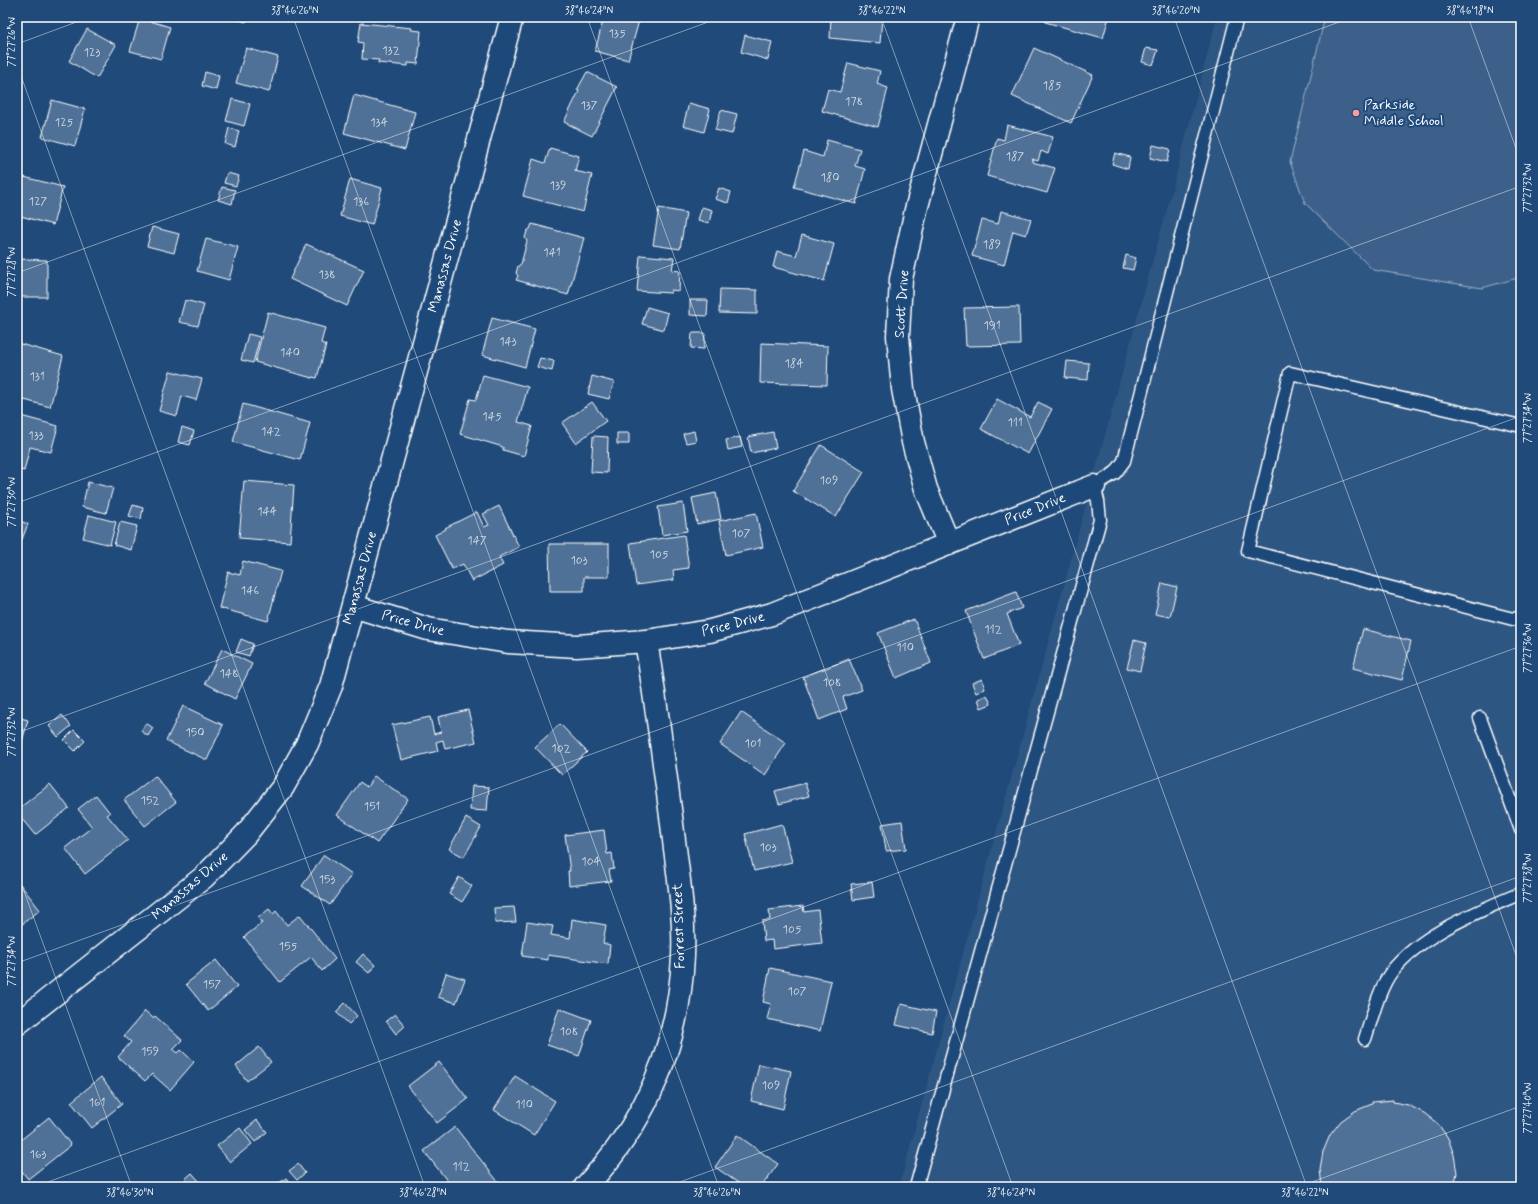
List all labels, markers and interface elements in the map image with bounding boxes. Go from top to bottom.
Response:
text: 38°46'26"N [271,4,319,18]
text: 38°46'24"N [565,4,613,18]
text: 38°46'22"N [858,4,906,18]
text: 38°46'20"N [1152,4,1200,18]
text: 38°46'18"N [1446,4,1494,18]
text: 77°27'26"W [5,17,19,67]
house number: 135 [608,26,626,42]
house number: 132 [382,43,400,59]
house number: 123 [84,45,100,61]
house number: 185 [1043,78,1062,94]
house number: 178 [845,94,863,110]
place label: Parkside Middle School [1364,96,1443,130]
house number: 137 [580,98,598,114]
marker: Parkside Middle School [1351,108,1361,118]
house number: 125 [55,115,74,131]
house number: 134 [370,115,388,131]
house number: 187 [1006,149,1025,165]
text: 77°27'32"W [1521,163,1535,213]
house number: 180 [820,170,840,186]
house number: 139 [550,178,566,194]
house number: 127 [29,194,47,210]
house number: 136 [353,194,369,210]
street label: Manassas Drive [424,217,466,315]
house number: 189 [983,237,1001,253]
house number: 141 [543,245,561,261]
text: 77°27'28"W [5,247,19,297]
house number: 138 [319,267,335,283]
street label: Scott Drive [891,269,913,339]
house number: 191 [983,318,1001,334]
house number: 143 [499,334,517,350]
house number: 140 [280,345,300,361]
house number: 184 [784,356,804,372]
house number: 131 [29,369,45,385]
text: 77°27'34"W [1521,393,1535,443]
house number: 145 [482,409,502,425]
house number: 111 [1007,415,1023,431]
house number: 142 [261,424,281,440]
house number: 133 [28,428,44,444]
house number: 109 [820,473,838,489]
text: 77°27'30"W [5,477,19,527]
street label: Price Drive [1002,489,1068,529]
house number: 144 [257,504,277,520]
house number: 107 [732,526,751,542]
street label: Manassas Drive [339,529,381,627]
house number: 147 [467,533,487,549]
house number: 105 [650,547,669,563]
house number: 103 [570,553,588,569]
house number: 146 [241,583,259,599]
street label: Price Drive [380,606,447,640]
street label: Price Drive [700,607,767,641]
house number: 112 [984,622,1002,638]
text: 77°27'36"W [1521,623,1535,673]
house number: 110 [896,640,914,656]
house number: 148 [219,666,239,682]
house number: 108 [823,675,841,691]
text: 77°27'32"W [5,707,19,757]
house number: 150 [186,725,204,741]
house number: 101 [745,736,761,752]
house number: 102 [551,741,571,757]
house number: 152 [141,793,159,809]
house number: 151 [364,799,380,815]
house number: 103 [759,840,777,856]
street label: Manassas Drive [148,848,232,924]
text: 77°27'38"W [1521,853,1535,903]
house number: 104 [581,854,601,870]
house number: 153 [319,872,335,888]
street label: Forrest Street [668,882,689,969]
house number: 105 [783,922,802,938]
text: 77°27'34"W [5,936,19,986]
house number: 155 [279,939,298,955]
house number: 157 [203,977,222,993]
house number: 107 [788,984,807,1000]
house number: 108 [560,1024,578,1040]
house number: 159 [141,1044,159,1060]
house number: 109 [762,1078,780,1094]
text: 77°27'40"W [1521,1083,1535,1133]
house number: 161 [89,1095,105,1111]
house number: 110 [515,1097,533,1113]
house number: 163 [30,1147,47,1163]
house number: 112 [452,1159,470,1175]
text: 38°46'30"N [106,1186,154,1200]
text: 38°46'28"N [399,1186,447,1200]
text: 38°46'26"N [693,1186,741,1200]
text: 38°46'24"N [987,1186,1035,1200]
text: 38°46'22"N [1281,1186,1329,1200]

